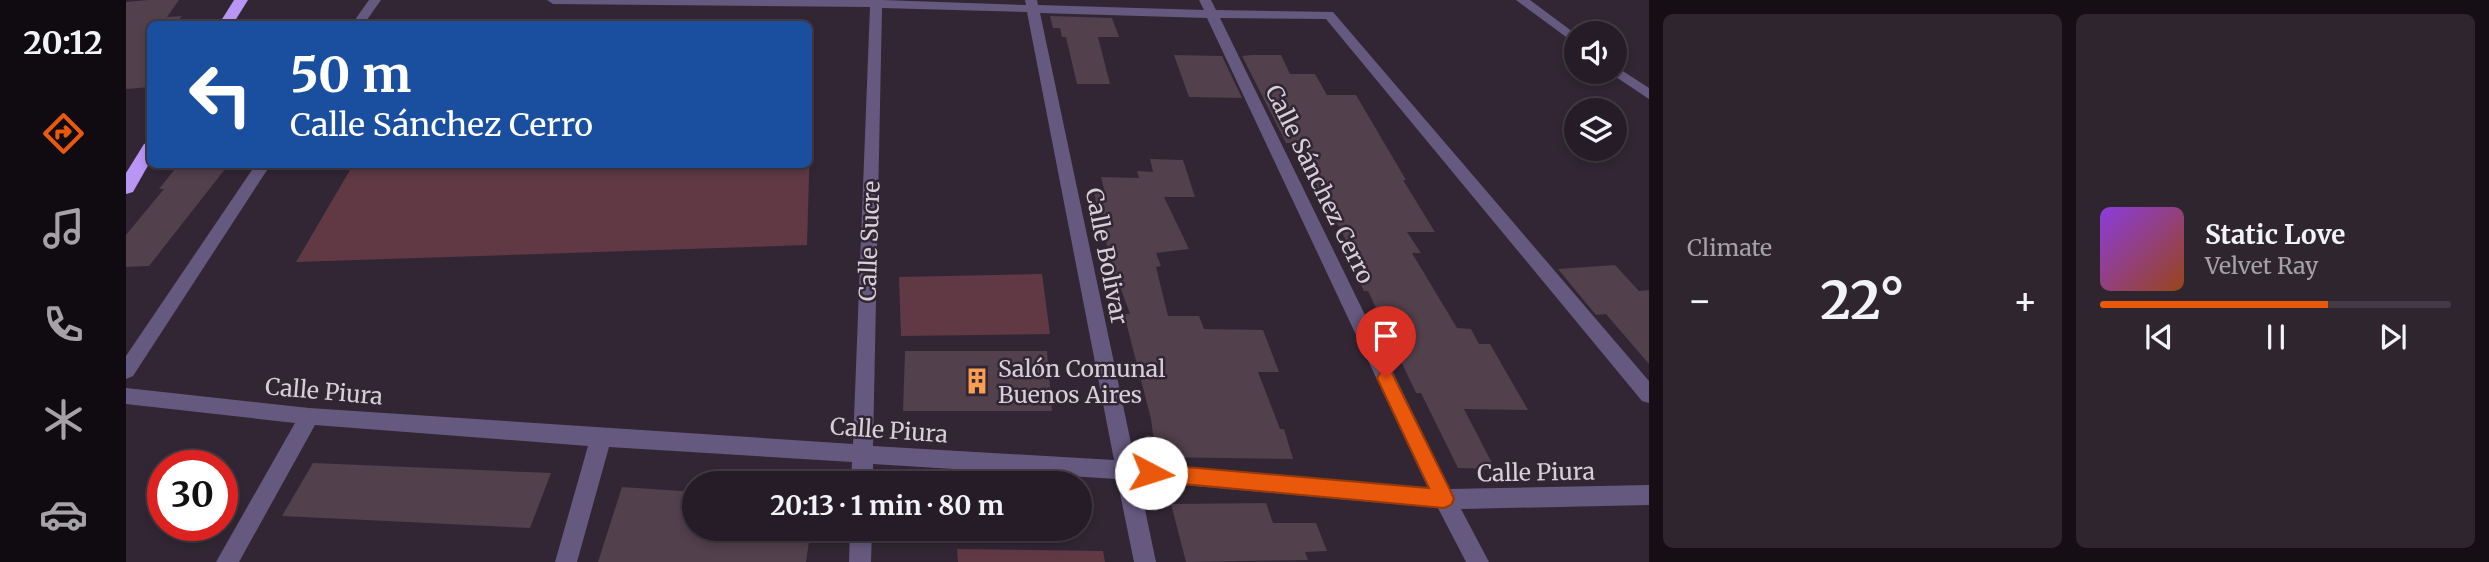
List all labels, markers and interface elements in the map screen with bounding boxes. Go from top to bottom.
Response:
map controls [1564,21,1627,161]
button: sound [1564,21,1627,84]
text: 20:12 [23,23,103,63]
text: 50 m [290,44,411,105]
icon: left [175,49,266,140]
street label: Calle Sánchez Cerro [1259,80,1381,288]
button: layers [1564,98,1627,161]
text: Calle Sánchez Cerro [290,105,593,145]
icon: directions [39,109,88,158]
street label: Calle Sucre [852,180,886,302]
street label: Calle Bolivar [1080,185,1134,327]
icon: music [39,204,88,253]
text: Static Love [2205,218,2345,251]
text: Climate [1687,233,1772,262]
text: Velvet Ray [2205,251,2318,280]
text: 22° [1820,268,1905,333]
text: − [1687,277,1712,324]
text: + [2013,277,2038,324]
icon: phone [39,300,88,349]
pin [1356,306,1416,378]
icon: arrive [1367,317,1405,355]
icon: previous [2140,318,2178,356]
icon: pause [2257,318,2295,356]
icon: next [2374,318,2412,356]
place label: Salón Comunal Buenos Aires [998,354,1165,409]
building icon: Salón Comunal Buenos Aires [962,366,992,396]
street label: Calle Piura [264,371,384,411]
icon: climate [39,395,88,444]
street label: Calle Piura [829,411,949,449]
position arrow [1114,436,1188,510]
speed limit sign: 30 [147,450,238,541]
street label: Calle Piura [1477,456,1595,488]
text: 20:13 · 1 min · 80 m [770,489,1004,522]
icon: car [39,490,88,539]

